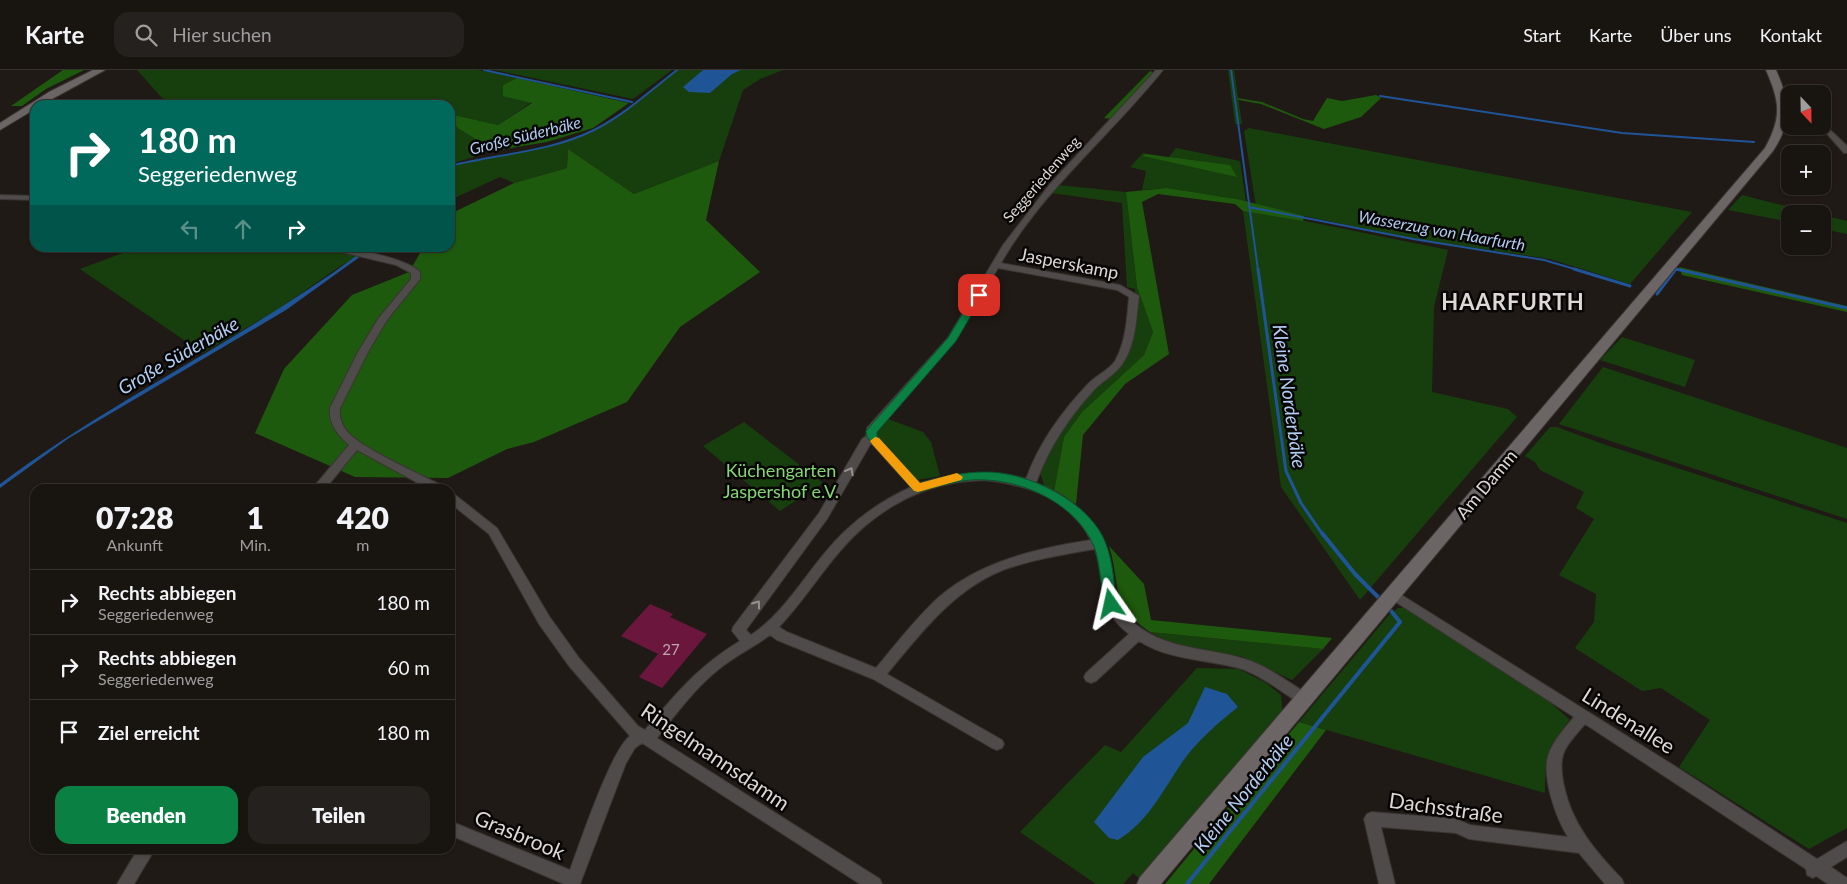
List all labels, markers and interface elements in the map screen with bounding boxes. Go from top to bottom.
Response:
search box [114,12,464,57]
text: Karte [25,20,84,49]
icon: search [132,21,160,49]
text: Hier suchen [172,23,272,46]
text: Start [1523,24,1561,46]
text: Karte [1589,24,1632,46]
text: Über uns [1660,24,1732,46]
text: Kontakt [1760,24,1822,46]
north arrow [1781,85,1831,135]
map controls [1781,85,1831,255]
water label: Große Süderbäke [467,112,583,158]
text: 180 m [138,118,237,160]
icon: right [55,120,120,185]
street label: Seggeriedenweg [999,132,1083,226]
button: + [1781,145,1831,195]
text: Seggeriedenweg [138,160,297,187]
button: − [1781,205,1831,255]
water label: Wasserzug von Haarfurth [1357,206,1527,254]
icon: left [176,215,204,243]
icon: ahead [229,215,257,243]
icon: right [282,215,310,243]
street label: Jasperskamp [1017,243,1121,283]
pin [958,274,1000,316]
icon: arrive [965,281,993,309]
district label: HAARFURTH [1441,288,1585,315]
water label: Große Süderbäke [114,311,242,399]
water label: Kleine Norderbäke [1269,322,1311,470]
street label: Am Damm [1451,445,1521,523]
park label: Küchengarten Jaspershof e.V. [723,459,839,502]
one-way arrow [844,467,854,476]
text: 07:28 [96,499,174,535]
text: 1 [246,499,264,535]
text: 420 [337,499,389,535]
text: Ankunft [107,535,163,554]
text: Min. [240,535,271,554]
text: m [356,535,369,554]
position arrow [1084,577,1136,629]
text: Rechts abbiegen [98,581,236,604]
icon: right [55,588,83,616]
text: 180 m [376,591,430,614]
one-way arrow [752,601,760,610]
text: Seggeriedenweg [98,604,214,623]
house number: 27 [662,640,680,658]
text: Rechts abbiegen [98,646,236,669]
icon: right [55,653,83,681]
text: 60 m [387,656,430,679]
text: Seggeriedenweg [98,669,214,688]
street label: Lindenallee [1578,682,1680,758]
street label: Ringelmannsdamm [637,697,795,815]
icon: arrive [55,718,83,746]
text: Ziel erreicht [98,721,200,744]
text: 180 m [376,721,430,744]
water label: Kleine Norderbäke [1188,729,1298,857]
button: Beenden [55,786,238,844]
button: Teilen [248,786,430,844]
street label: Dachsstraße [1387,787,1505,827]
street label: Grasbrook [471,804,569,864]

